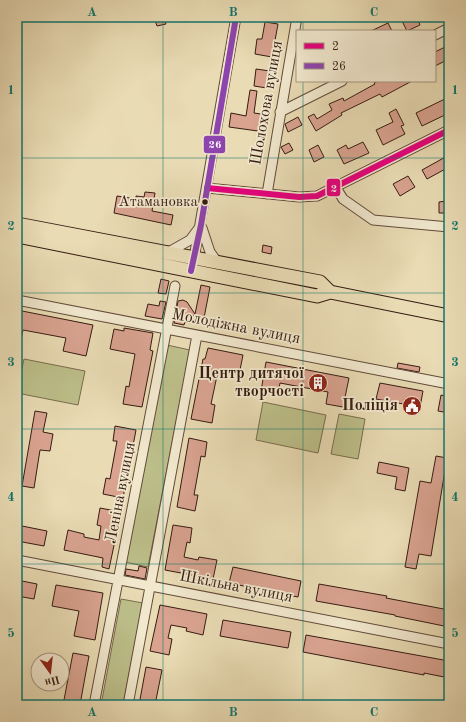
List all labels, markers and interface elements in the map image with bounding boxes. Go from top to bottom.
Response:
text: A [87,6,97,19]
text: B [228,6,238,19]
text: C [370,6,378,19]
legend [296,30,436,82]
street label: Шолохова вулиця [248,39,286,167]
text: 2 [332,41,339,53]
text: 26 [332,61,346,73]
text: 1 [7,84,15,97]
text: 1 [451,84,459,97]
line badge: 26 [203,135,226,154]
text: 26 [209,140,221,151]
line badge: 2 [326,178,341,197]
text: 2 [331,184,337,195]
place label: Атамановка [118,195,199,210]
marker: Атамановка [200,197,210,207]
text: 2 [7,220,15,233]
text: 2 [451,220,459,233]
street label: Молодіжна вулиця [170,307,302,347]
text: 3 [7,356,15,369]
text: 3 [451,356,459,369]
place label: Центр дитячої творчості [198,366,304,400]
building icon: Центр дитячої творчості [307,372,329,394]
public building icon: Поліція [401,395,423,417]
place label: Поліція [342,398,398,414]
street label: Леніна вулиця [103,441,139,545]
text: 4 [7,491,15,504]
text: 4 [451,491,459,504]
street label: Шкільна вулиця [178,568,294,606]
text: 5 [7,627,15,640]
text: 5 [451,627,459,640]
north arrow [30,652,70,692]
text: Пн [43,673,61,687]
text: A [87,706,97,719]
text: B [228,706,238,719]
text: C [370,706,378,719]

